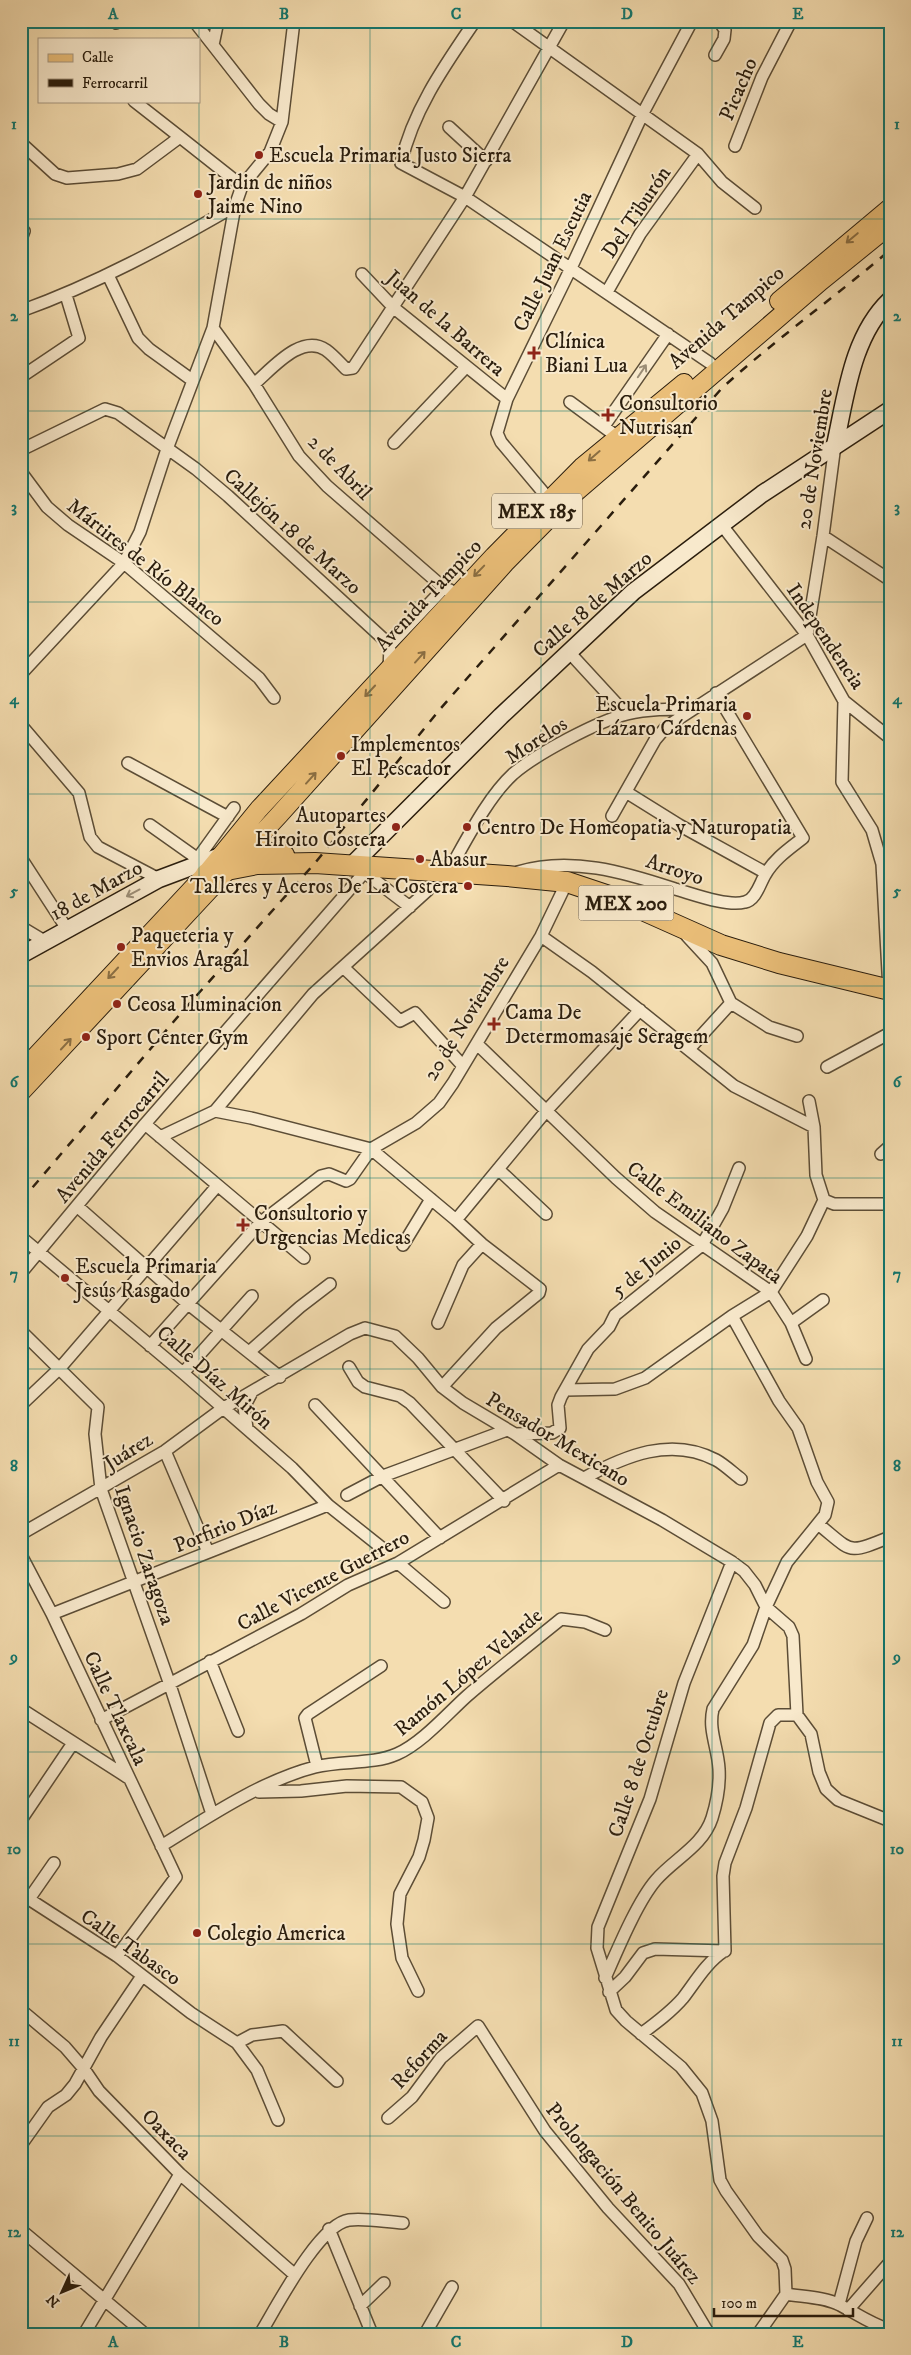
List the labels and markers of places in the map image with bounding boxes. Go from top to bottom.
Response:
place label: Escuela Primaria Justo Sierra [269,143,512,169]
marker: Escuela Primaria Justo Sierra [253,149,265,161]
place label: Jardin de niños Jaime Nino [206,170,332,220]
marker: Jardin de niños Jaime Nino [192,188,204,200]
place label: Clínica Biani Lua [545,329,628,379]
marker: Clínica Biani Lua [527,346,541,360]
place label: Consultorio Nutrisan [619,391,718,441]
marker: Consultorio Nutrisan [601,408,615,422]
place label: Escuela Primaria Lázaro Cárdenas [595,692,737,742]
marker: Escuela Primaria Lázaro Cárdenas [741,710,753,722]
place label: Implementos El Pescador [351,732,460,782]
marker: Implementos El Pescador [335,750,347,762]
place label: Autopartes Hiroito Costera [255,803,386,853]
place label: Centro De Homeopatia y Naturopatia [477,815,791,841]
marker: Autopartes Hiroito Costera [390,821,402,833]
marker: Centro De Homeopatia y Naturopatia [461,821,473,833]
place label: Abasur [430,847,487,873]
marker: Abasur [414,853,426,865]
place label: Talleres y Aceros De La Costera [190,874,458,900]
marker: Talleres y Aceros De La Costera [462,880,474,892]
place label: Paqueteria y Envios Aragal [131,923,249,973]
marker: Paqueteria y Envios Aragal [115,941,127,953]
place label: Ceosa Iluminacion [127,992,282,1018]
marker: Ceosa Iluminacion [111,998,123,1010]
place label: Cama De Determomasaje Seragem [505,1000,709,1050]
marker: Cama De Determomasaje Seragem [487,1017,501,1031]
place label: Sport Center Gym [96,1025,249,1051]
marker: Sport Center Gym [80,1031,92,1043]
place label: Consultorio y Urgencias Medicas [254,1201,411,1251]
marker: Consultorio y Urgencias Medicas [236,1218,250,1232]
place label: Escuela Primaria Jesús Rasgado [73,1254,217,1304]
marker: Escuela Primaria Jesús Rasgado [59,1272,71,1284]
place label: Colegio America [207,1921,345,1947]
marker: Colegio America [191,1927,203,1939]

